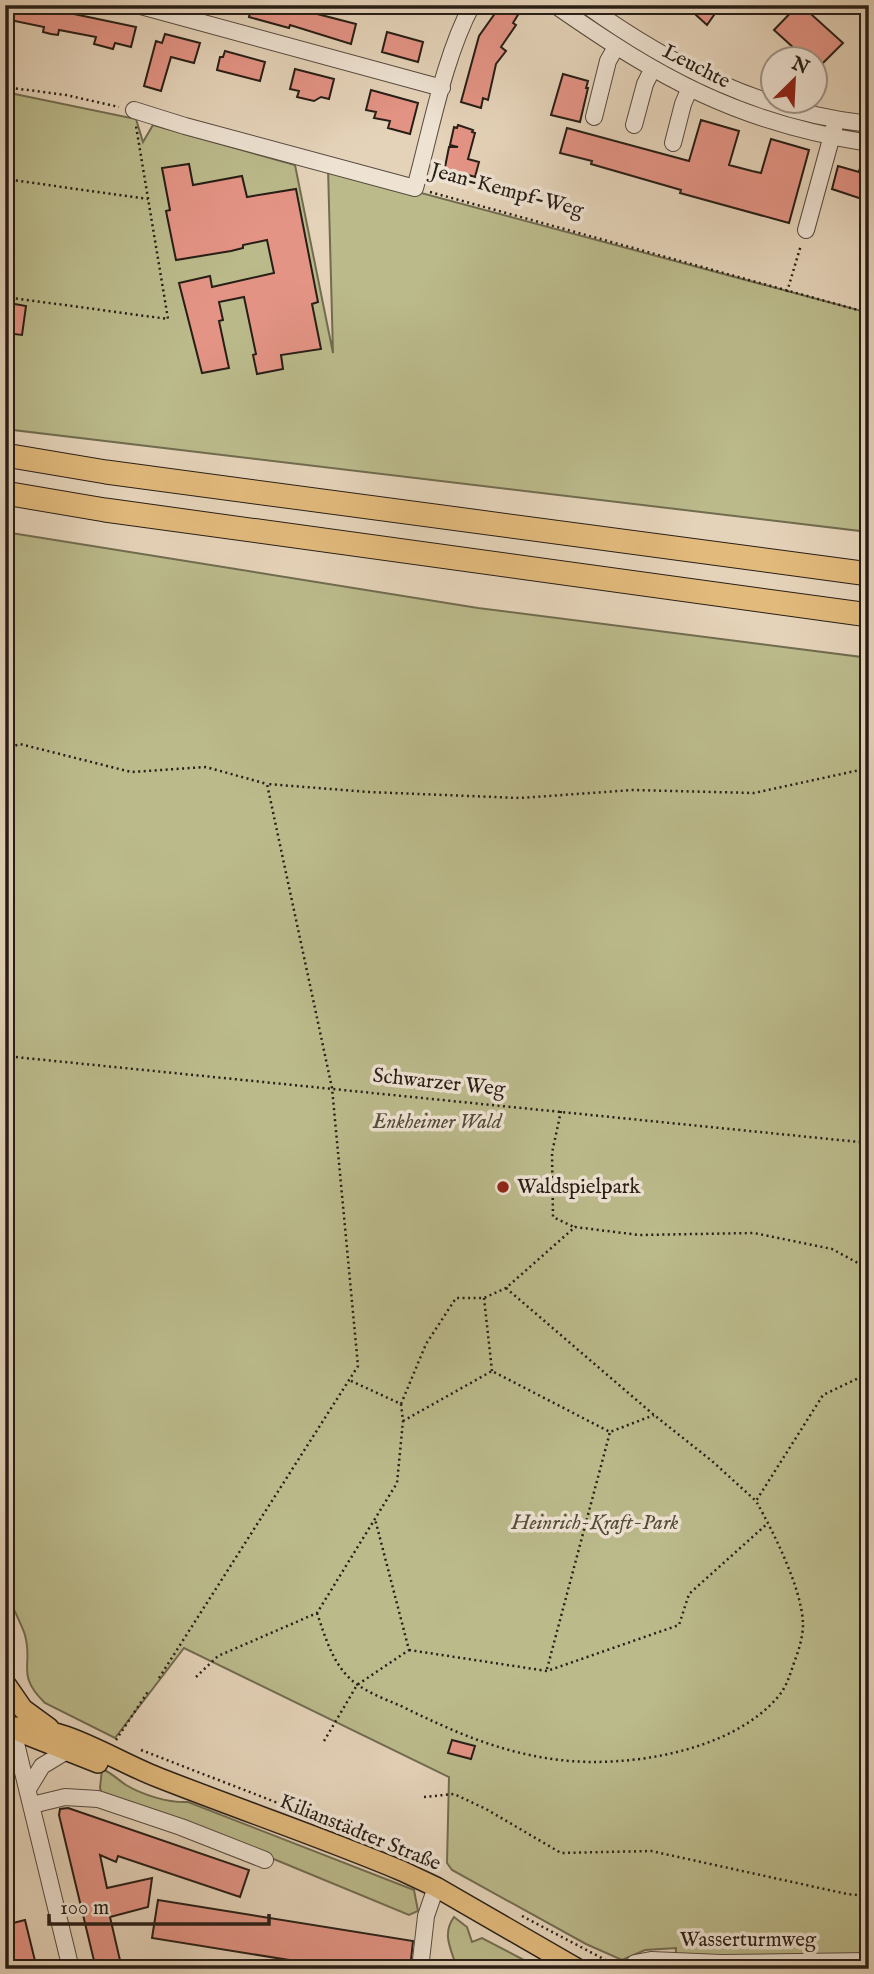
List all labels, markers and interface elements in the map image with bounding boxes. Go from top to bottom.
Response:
street label: Leuchte [658,38,735,96]
north arrow [758,46,828,116]
text: N [787,52,813,81]
street label: Jean-Kempf-Weg [426,157,587,225]
street label: Schwarzer Weg [372,1063,507,1103]
park label: Enkheimer Wald [371,1109,504,1136]
place label: Waldspielpark [517,1174,641,1201]
marker: Waldspielpark [495,1179,511,1195]
park label: Heinrich-Kraft-Park [511,1510,679,1537]
street label: Kilianstädter Straße [275,1788,445,1878]
scale bar [49,1883,270,1927]
text: 100 m [60,1895,109,1922]
street label: Wasserturmweg [680,1927,817,1954]

